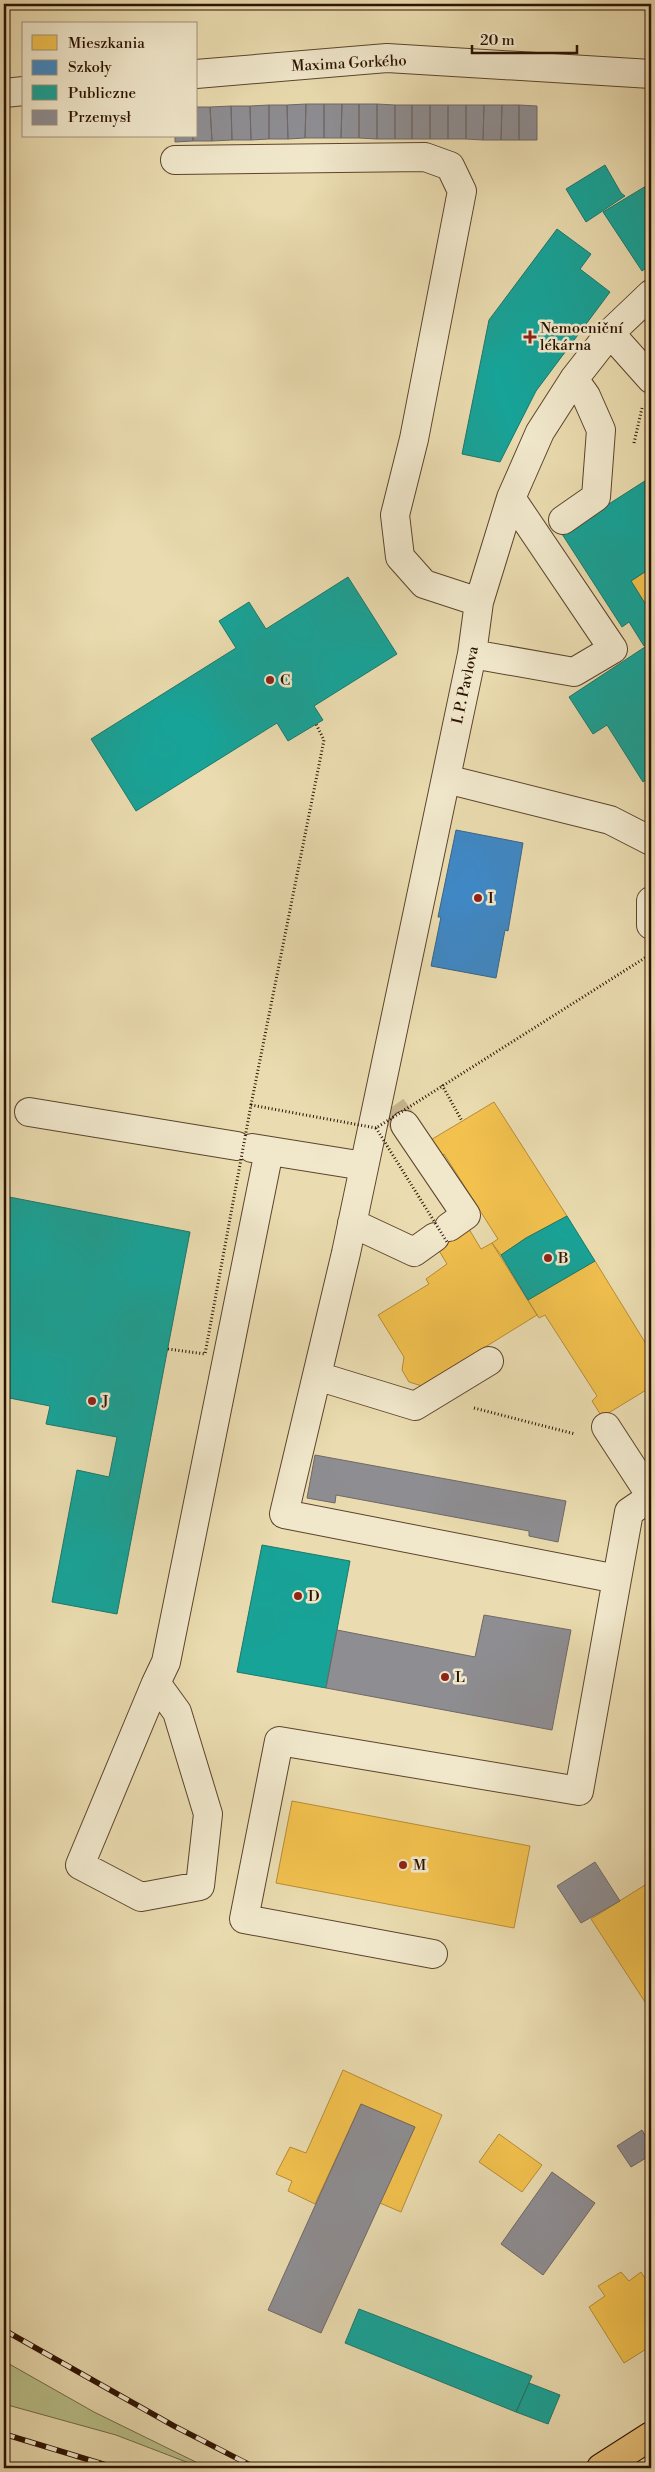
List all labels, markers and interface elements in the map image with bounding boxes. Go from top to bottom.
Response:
legend [22,22,198,138]
scale bar [472,22,578,54]
text: 20 m [480,31,515,50]
text: Mieszkania [68,34,145,53]
street label: Maxima Gorkého [291,51,407,76]
text: Szkoły [68,58,112,77]
text: Publiczne [68,84,136,103]
text: Przemysł [68,108,131,127]
place label: Nemocniční lékárna [540,319,624,355]
marker: Nemocniční lékárna [524,331,536,343]
street label: I. P. Pavlova [448,644,483,726]
place label: C [280,671,290,690]
marker: C [264,674,276,686]
place label: I [488,889,494,908]
marker: I [472,892,484,904]
place label: B [557,1249,569,1268]
marker: B [542,1252,554,1264]
place label: J [101,1392,109,1411]
marker: J [86,1395,98,1407]
place label: D [308,1587,320,1606]
marker: D [292,1590,304,1602]
place label: L [455,1668,465,1687]
marker: L [439,1671,451,1683]
place label: M [413,1856,427,1875]
marker: M [397,1859,409,1871]

